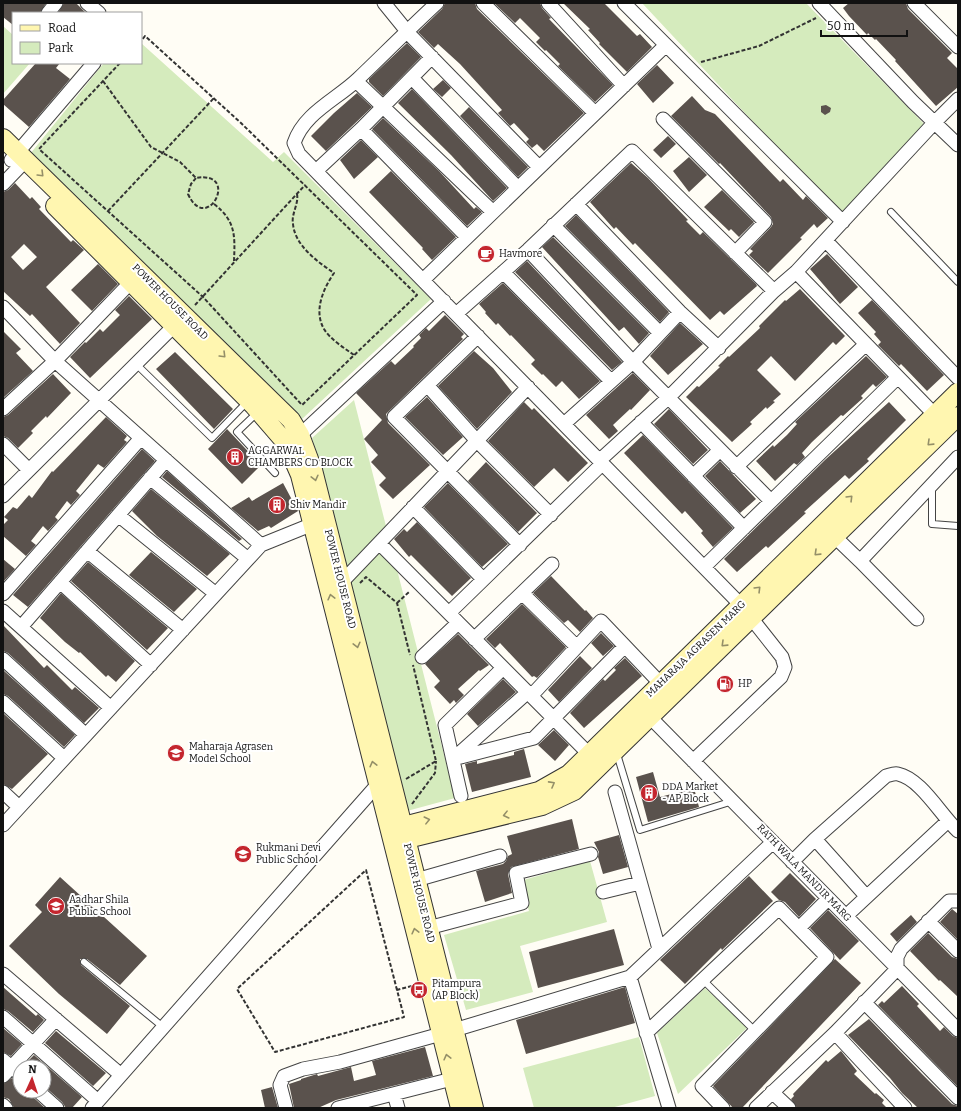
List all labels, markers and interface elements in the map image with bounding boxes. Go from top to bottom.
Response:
legend [12,12,142,64]
scale bar [821,12,907,38]
text: 50 m [827,19,856,33]
text: Road [48,21,76,35]
text: Park [48,41,74,55]
one-way arrow [36,169,44,177]
cafe icon: Havmore [476,244,496,264]
place label: Havmore [499,248,542,260]
street label: POWER HOUSE ROAD [130,262,210,342]
one-way arrow [218,350,226,358]
one-way arrow [927,438,935,446]
place label: AGGARWAL CHAMBERS CD BLOCK [248,445,353,469]
building icon: AGGARWAL CHAMBERS CD BLOCK [225,447,245,467]
one-way arrow [310,475,319,482]
building icon: Shiv Mandir [267,495,287,515]
one-way arrow [845,495,853,503]
place label: Shiv Mandir [290,499,347,511]
street label: POWER HOUSE ROAD [322,528,358,630]
one-way arrow [814,548,822,556]
one-way arrow [753,586,761,594]
one-way arrow [327,594,336,601]
street label: MAHARAJA AGRASEN MARG [644,598,749,700]
one-way arrow [721,639,728,646]
one-way arrow [352,641,361,648]
fuel station icon: HP [715,674,735,694]
place label: HP [738,678,752,690]
place label: Maharaja Agrasen Model School [189,741,274,765]
school or university icon: Maharaja Agrasen Model School [166,743,186,763]
one-way arrow [369,761,378,768]
one-way arrow [548,781,555,788]
place label: DDA Market - AP Block [662,781,718,805]
building icon: DDA Market - AP Block [639,783,659,803]
one-way arrow [502,811,509,819]
one-way arrow [424,816,430,824]
street label: RATH WALA MANDIR MARG [754,822,854,925]
place label: Rukmani Devi Public School [256,842,321,866]
street label: POWER HOUSE ROAD [401,842,437,944]
school or university icon: Rukmani Devi Public School [233,844,253,864]
place label: Aadhar Shila Public School [69,894,131,918]
school or university icon: Aadhar Shila Public School [46,896,66,916]
one-way arrow [411,927,420,934]
place label: Pitampura (AP Block) [432,978,482,1002]
bus stop icon: Pitampura (AP Block) [409,980,429,1000]
one-way arrow [443,1053,451,1060]
north arrow [12,1059,52,1099]
text: N [28,1063,38,1076]

